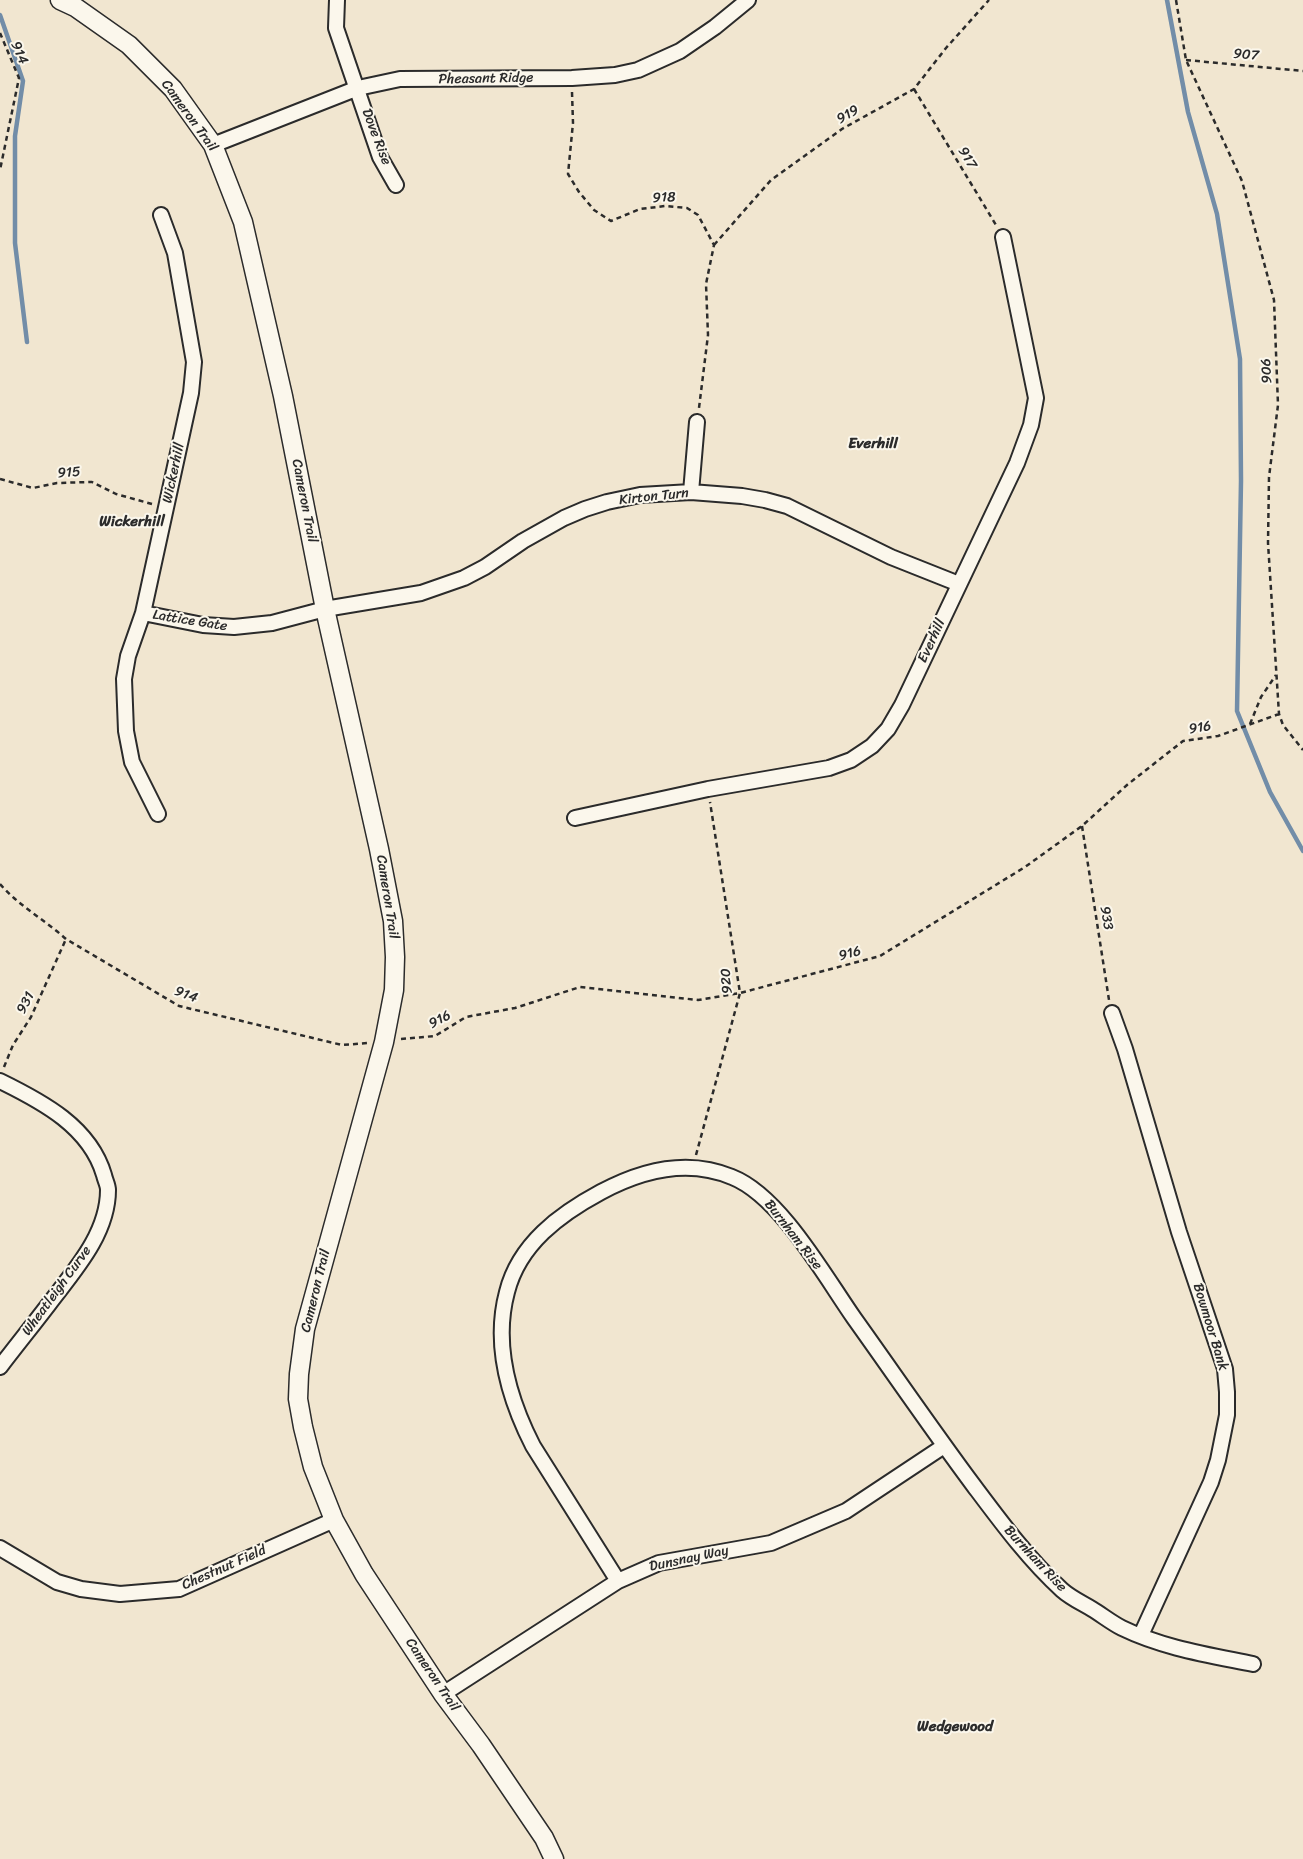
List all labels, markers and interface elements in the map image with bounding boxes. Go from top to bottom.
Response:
street label: 914 [7,39,31,67]
street label: 907 [1233,46,1259,64]
street label: Pheasant Ridge [438,70,534,88]
street label: Cameron Trail [157,77,221,155]
street label: 919 [834,102,862,128]
street label: Dove Rise [358,107,394,167]
street label: 917 [954,144,980,172]
street label: 918 [652,189,676,207]
street label: 906 [1258,358,1276,384]
district label: Everhill [848,435,898,453]
street label: Wickerhill [159,441,189,505]
street label: Cameron Trail [288,458,320,544]
street label: 915 [57,464,81,482]
street label: Kirton Turn [618,485,690,509]
district label: Wickerhill [99,513,165,531]
street label: Lattice Gate [151,607,229,635]
street label: Everhill [915,616,949,666]
street label: 916 [1188,718,1212,738]
street label: Cameron Trail [372,854,402,940]
street label: 933 [1096,905,1116,931]
street label: 916 [837,943,863,965]
street label: 920 [718,968,736,994]
street label: 914 [172,983,200,1007]
street label: 931 [13,989,39,1017]
street label: 916 [426,1007,454,1033]
street label: Burnham Rise [760,1197,826,1273]
street label: Wheatleigh Curve [19,1243,95,1339]
street label: Cameron Trail [298,1248,334,1334]
street label: Bowmoor Bank [1189,1281,1231,1373]
street label: Burnham Rise [1000,1522,1070,1596]
street label: Chestnut Field [179,1542,269,1594]
street label: Dunsnay Way [648,1542,730,1576]
street label: Cameron Trail [401,1635,463,1715]
district label: Wedgewood [917,1718,993,1736]

